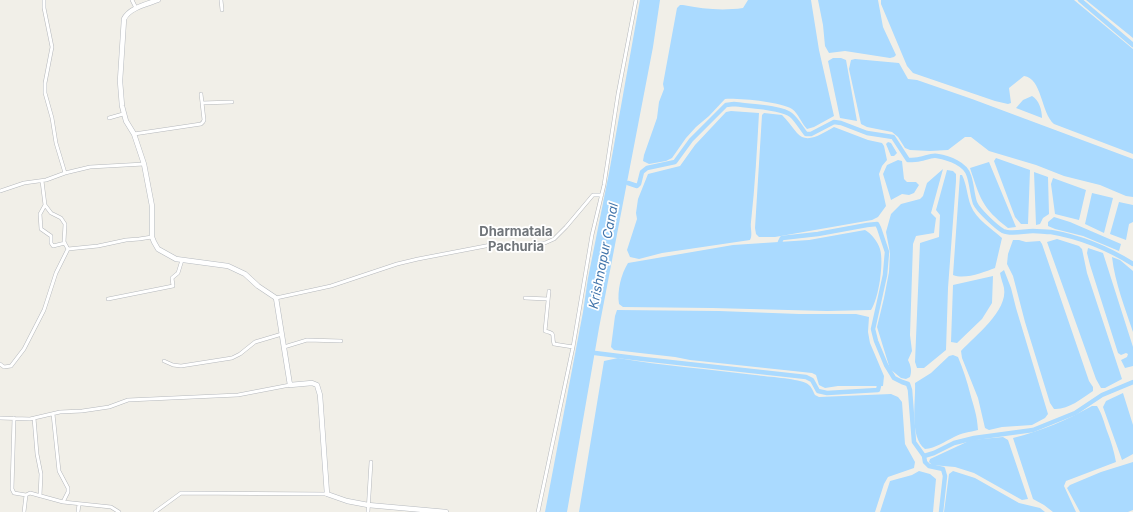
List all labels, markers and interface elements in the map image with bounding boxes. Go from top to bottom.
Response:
water label: Krishnapur Canal [586,202,622,310]
district label: Dharmatala Pachuria [479,224,553,255]

